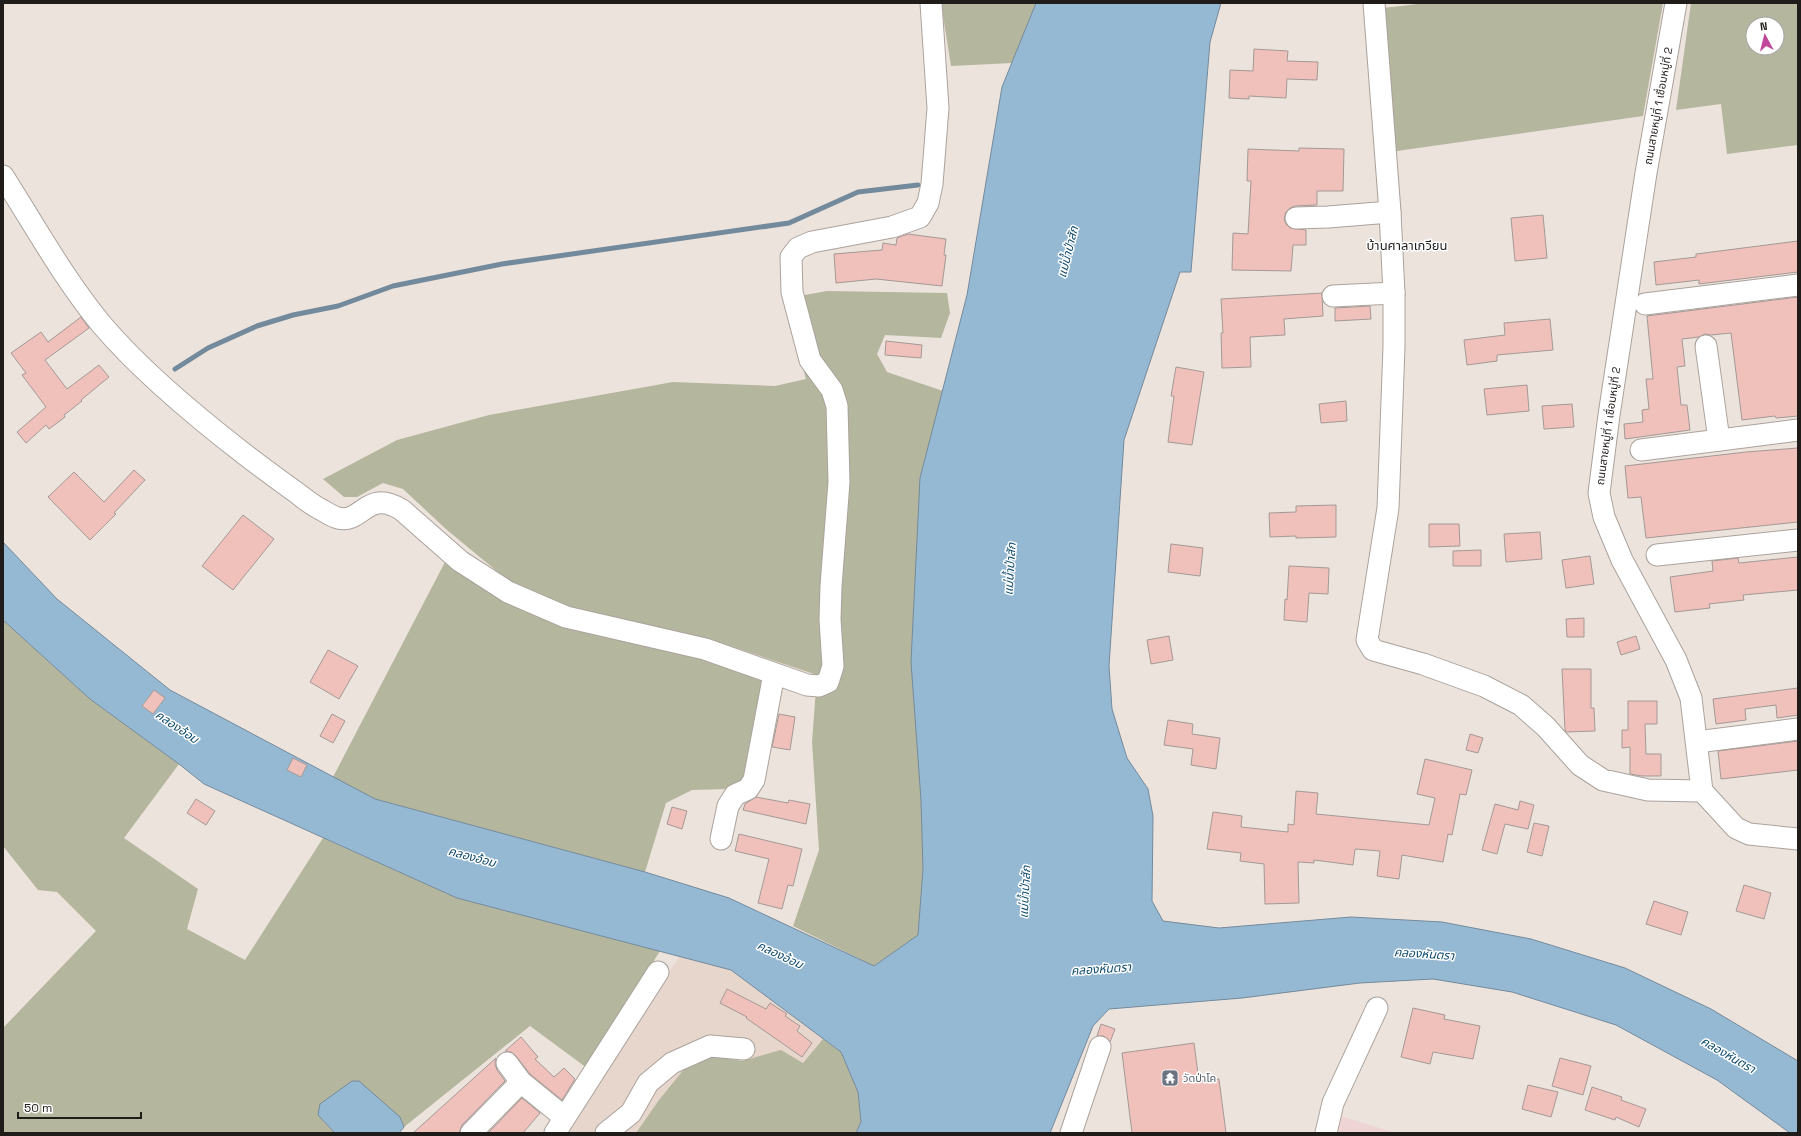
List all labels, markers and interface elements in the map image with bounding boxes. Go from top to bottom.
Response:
north arrow [1745,16,1785,56]
text: N [1759,19,1768,33]
street label: ถนนสายหมู่ที่ 1 เชื่อมหมู่ที่ 2 [1640,46,1675,166]
water label: แม่น้ำป่าสัก [1053,224,1082,279]
district label: บ้านศาลาเกวียน [1367,237,1447,254]
street label: ถนนสายหมู่ที่ 1 เชื่อมหมู่ที่ 2 [1592,366,1623,486]
water label: แม่น้ำป่าสัก [999,541,1020,596]
water label: คลองอ้อม [152,707,203,748]
water label: คลองอ้อม [446,843,499,871]
water label: แม่น้ำป่าสัก [1015,864,1034,919]
water label: คลองอ้อม [755,937,807,973]
water label: คลองหันตรา [1393,944,1456,964]
water label: คลองหันตรา [1070,959,1133,979]
water label: คลองหันตรา [1698,1033,1759,1078]
temple icon: วัดป่าโค [1160,1068,1180,1088]
place label: วัดป่าโค [1183,1071,1216,1085]
scale bar [18,1094,141,1120]
text: 50 m [24,1100,52,1116]

